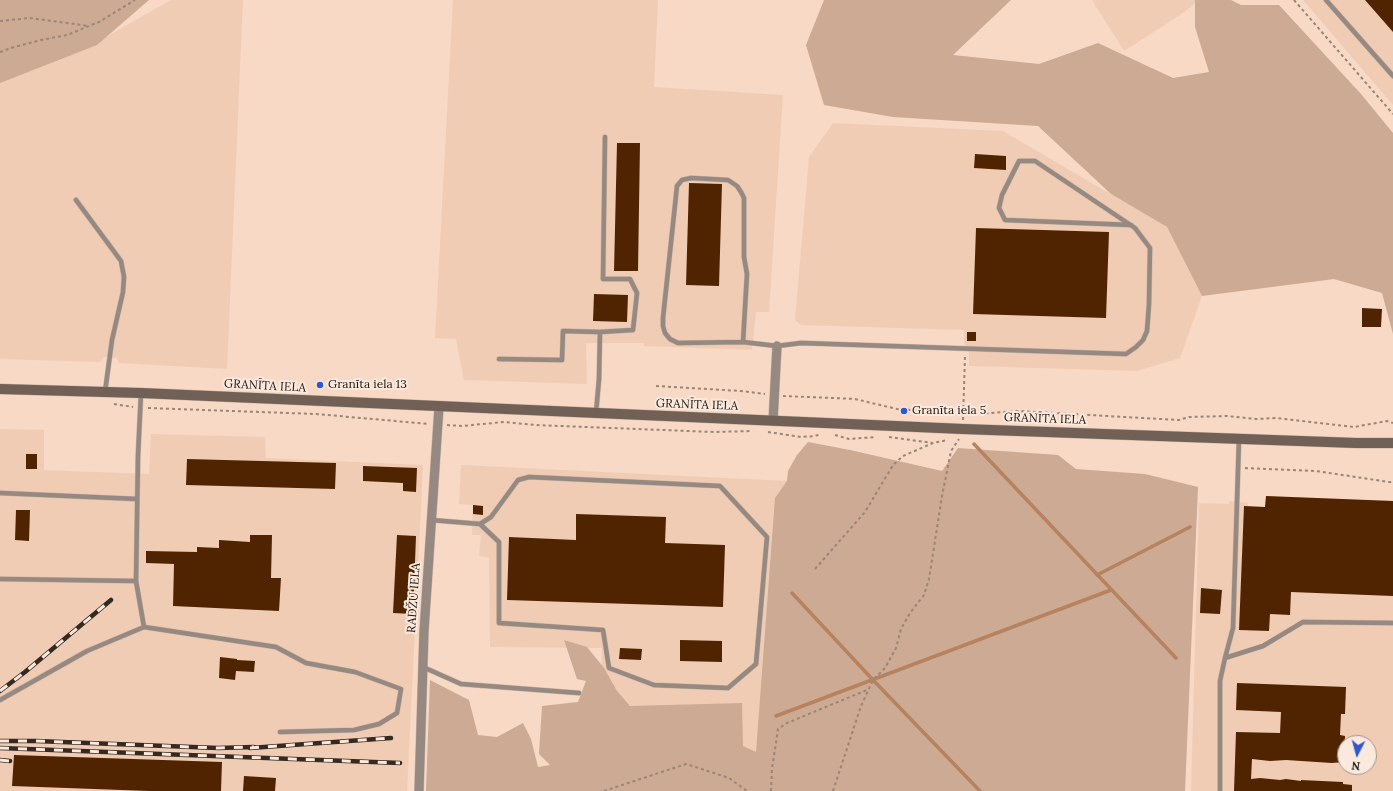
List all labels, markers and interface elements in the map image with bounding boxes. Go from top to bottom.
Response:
street label: GRANĪTA IELA [224,377,306,395]
place label: Granīta iela 13 [328,378,407,392]
marker: Granīta iela 13 [315,380,325,390]
street label: GRANĪTA IELA [656,396,738,414]
place label: Granīta iela 5 [912,404,986,418]
marker: Granīta iela 5 [899,406,909,416]
street label: GRANĪTA IELA [1004,410,1086,428]
street label: RADŽU IELA [404,563,424,633]
north arrow [1337,735,1377,775]
text: N [1351,759,1361,773]

